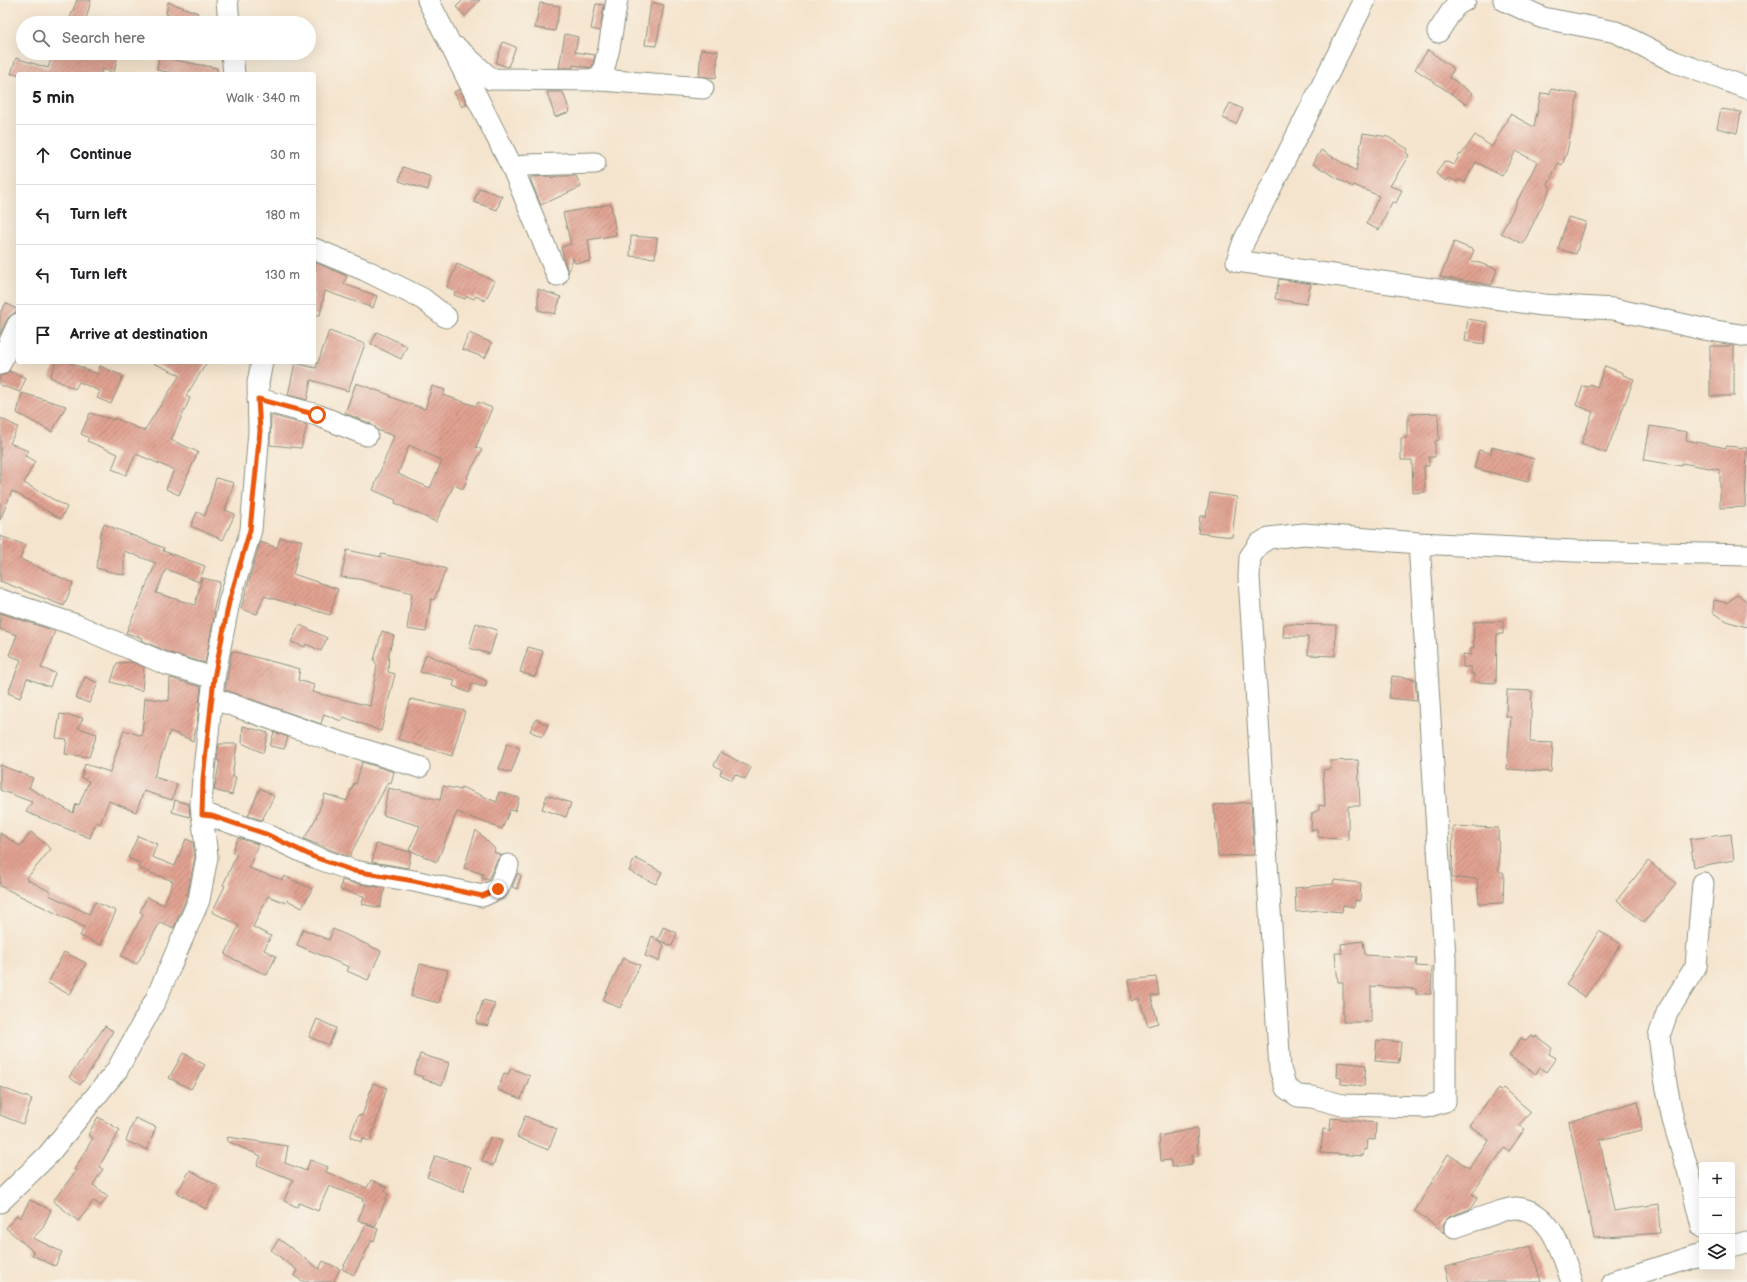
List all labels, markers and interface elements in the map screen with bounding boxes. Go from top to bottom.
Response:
search box [16,16,316,60]
icon: search [30,27,52,49]
text: Search here [62,29,145,48]
text: 5 min [32,88,75,108]
text: Walk · 340 m [226,90,300,106]
icon: ahead [32,144,54,166]
text: Continue [70,145,132,164]
text: 30 m [270,147,300,163]
icon: left [32,204,54,226]
text: Turn left [70,205,127,224]
text: 180 m [265,207,300,223]
icon: left [32,264,54,286]
text: Turn left [70,265,127,284]
text: 130 m [265,267,300,283]
icon: arrive [32,324,54,346]
text: Arrive at destination [70,325,208,344]
route start [308,406,326,424]
route end [489,880,507,898]
map controls [1699,1162,1735,1270]
button: + [1699,1162,1735,1198]
button: − [1699,1198,1735,1234]
button: layers [1699,1234,1735,1270]

